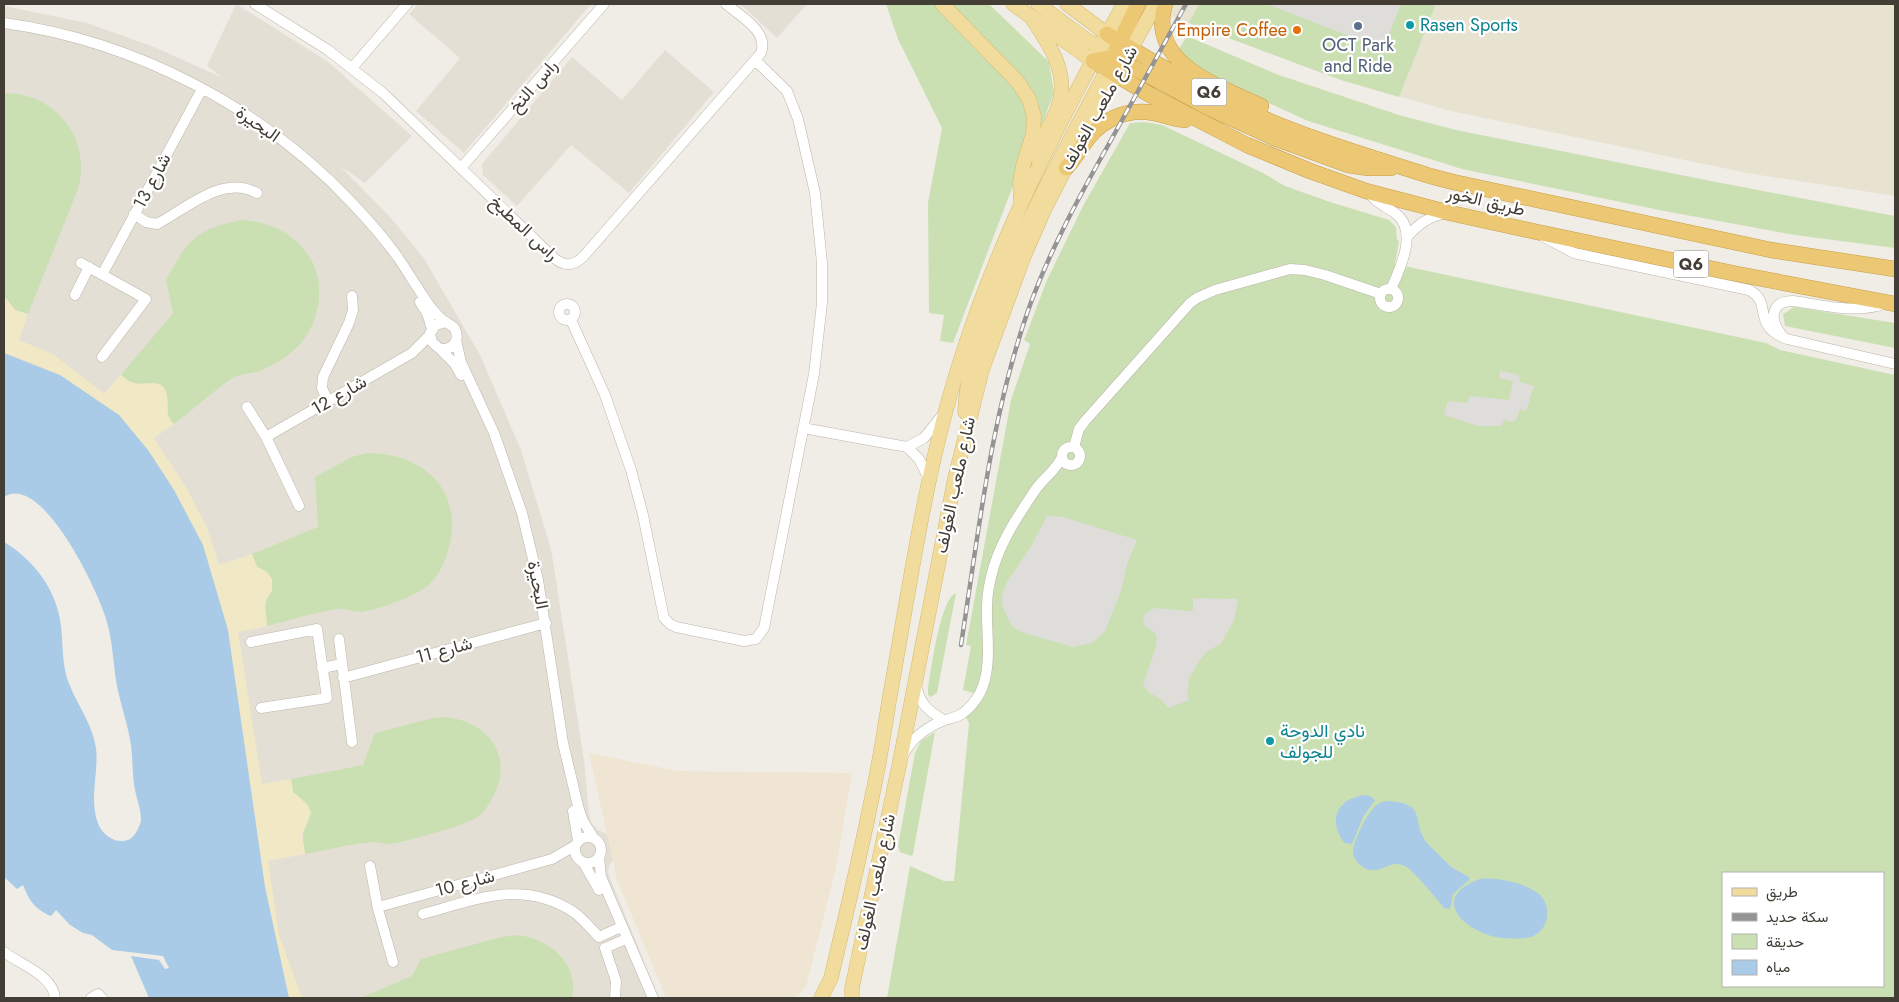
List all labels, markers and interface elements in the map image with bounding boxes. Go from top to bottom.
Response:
place label: Rasen Sports [1420,12,1518,38]
place label: Empire Coffee [1177,17,1287,43]
marker: Rasen Sports [1404,19,1416,31]
marker: OCT Park and Ride [1352,20,1364,32]
marker: Empire Coffee [1291,24,1303,36]
place label: OCT Park and Ride [1322,32,1394,79]
street label: شارع ملعب الغولف [1054,41,1144,175]
street label: راس النخ [502,53,564,119]
road number: Q6 [1192,78,1226,105]
street label: البحيرة [230,99,286,149]
street label: شارع 13 [127,149,177,213]
street label: طريق الخور [1443,179,1528,223]
street label: راس المطبخ [484,189,564,267]
road number: Q6 [1674,250,1708,278]
street label: شارع 12 [307,369,371,421]
street label: شارع ملعب الغولف [928,414,982,556]
street label: البحيرة [521,558,555,612]
street label: شارع 11 [413,630,475,670]
place label: نادي الدوحة للجولف [1280,718,1365,765]
marker: نادي الدوحة للجولف [1264,735,1276,747]
street label: شارع ملعب الغولف [848,811,902,953]
street label: شارع 10 [432,863,498,903]
legend [1722,872,1884,987]
text: طريق [1766,881,1798,903]
text: سكة حديد [1766,906,1829,928]
text: حديقة [1766,931,1804,953]
text: مياه [1766,956,1790,978]

